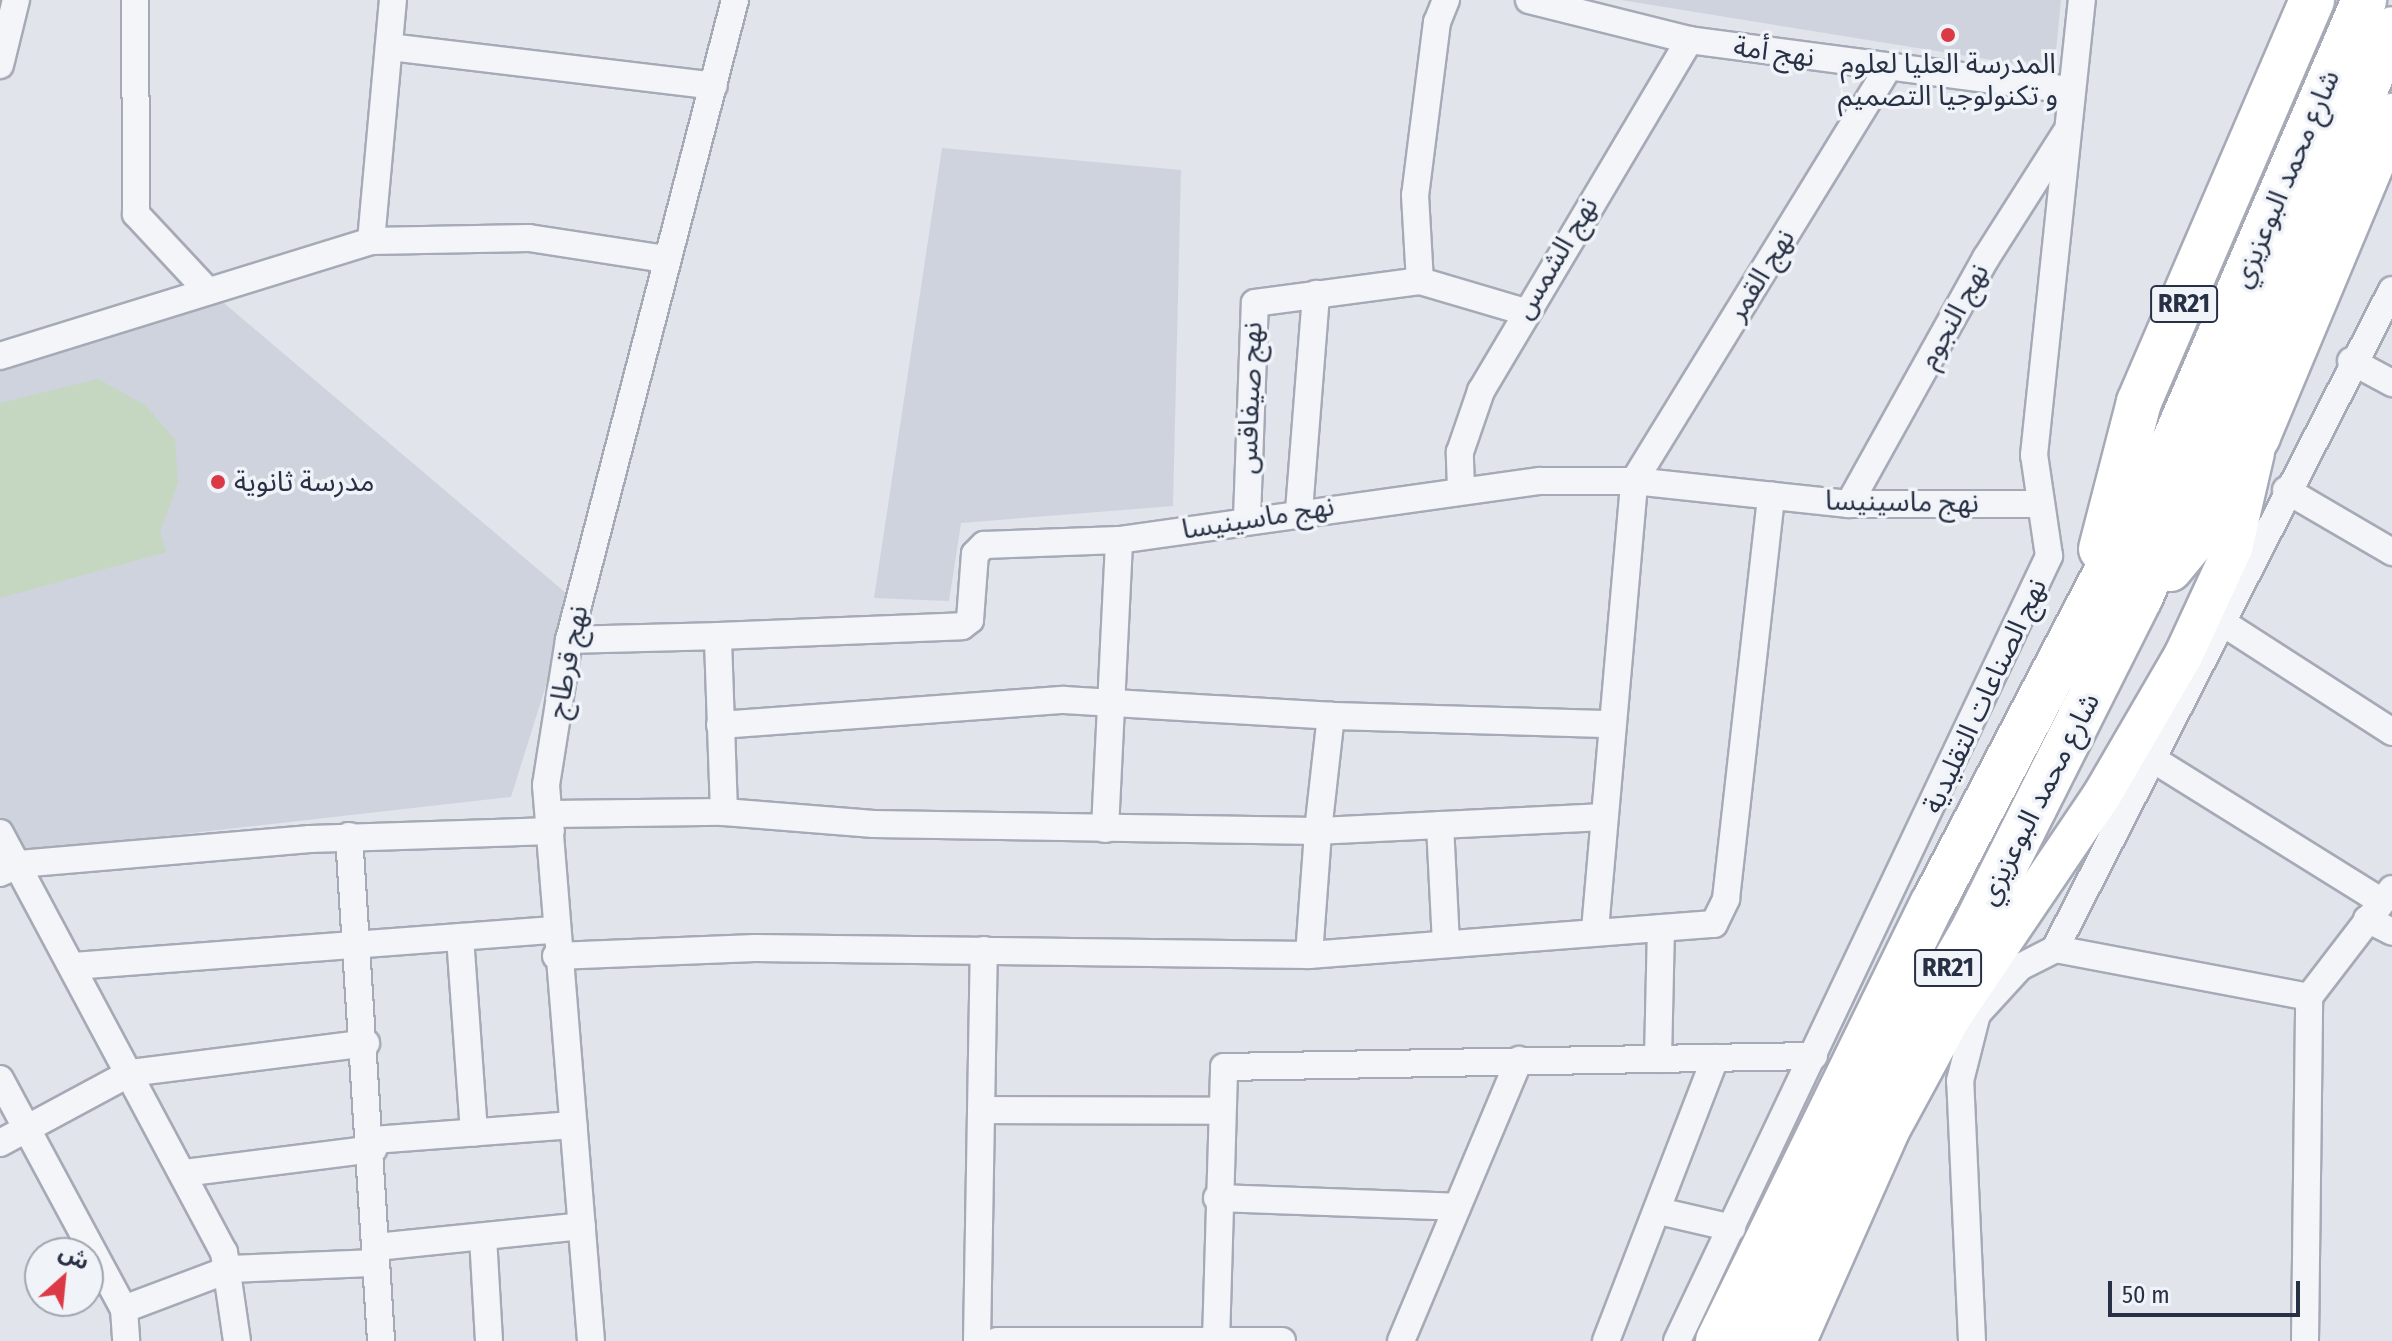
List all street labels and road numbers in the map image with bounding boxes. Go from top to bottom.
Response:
street label: نهج أمة [1731,30,1817,74]
street label: شارع محمد البوعزيزي [2225,65,2347,293]
street label: نهج الشمس [1507,191,1605,325]
street label: نهج القمر [1720,223,1802,327]
street label: نهج النجوم [1912,258,1996,374]
road number: RR21 [2150,282,2218,326]
street label: نهج صيفاقس [1231,321,1269,475]
street label: نهج ماسينيسا [1825,484,1979,520]
street label: نهج ماسينيسا [1179,489,1337,547]
street label: نهج الصناعات التقليدية [1916,573,2054,819]
street label: نهج قرطاج [541,603,595,721]
street label: شارع محمد البوعزيزي [1971,687,2107,911]
road number: RR21 [1914,946,1982,990]

